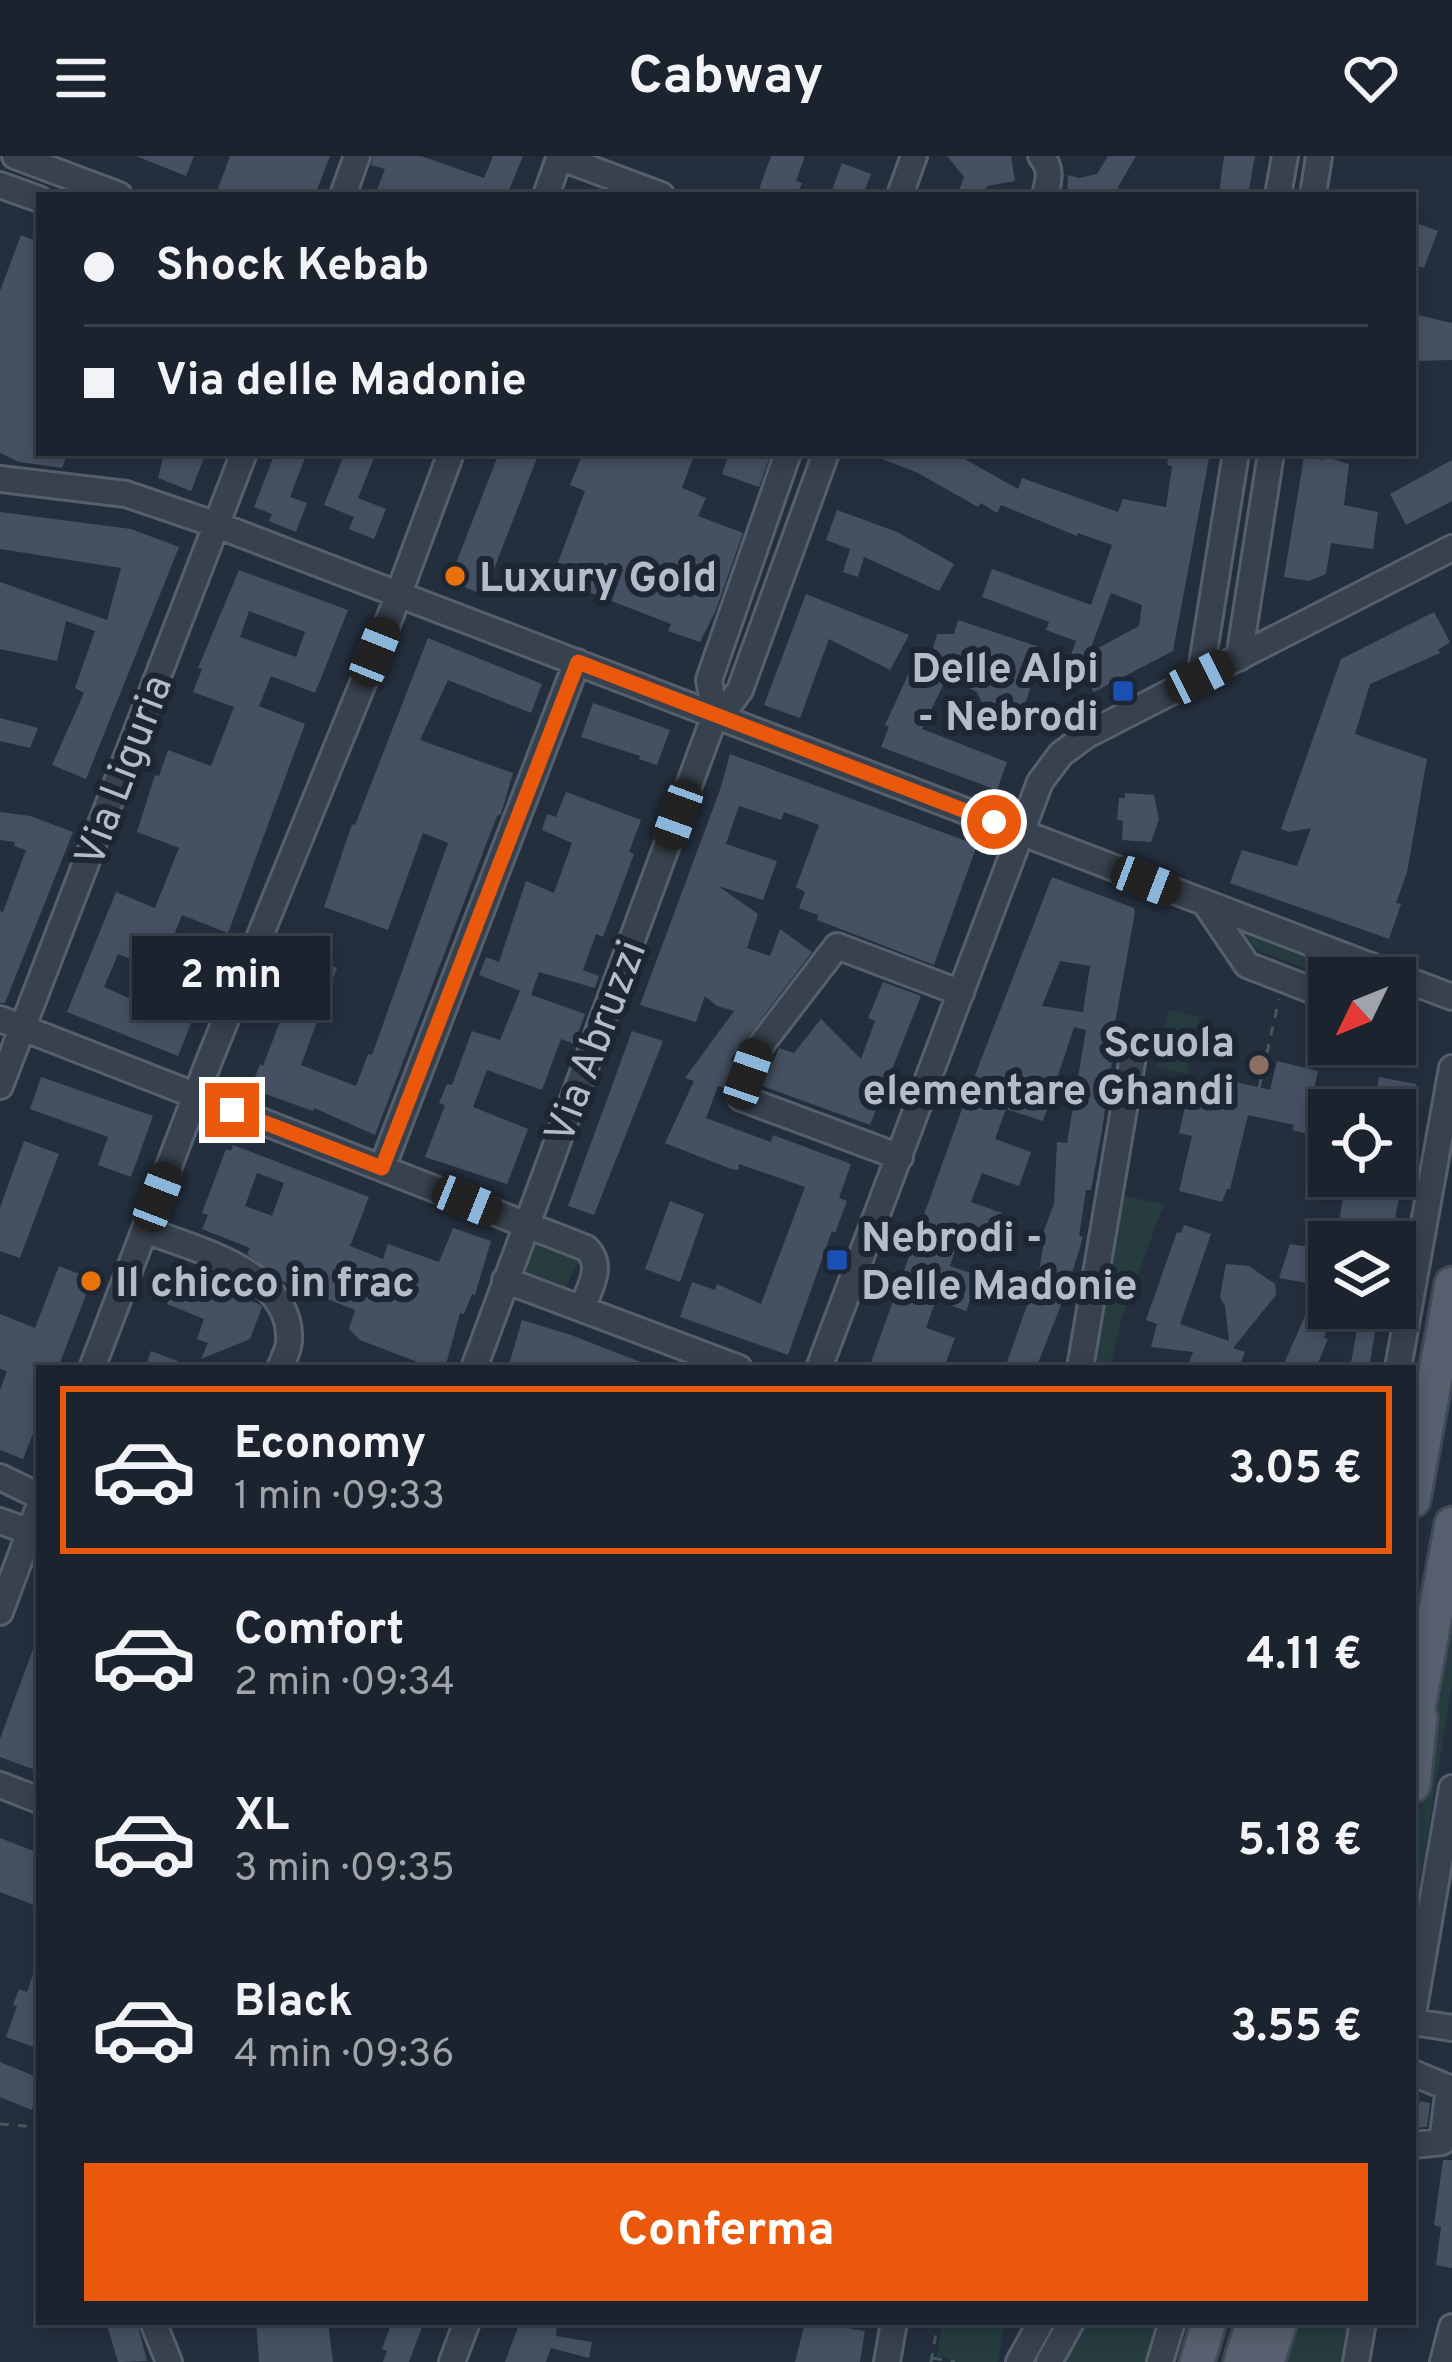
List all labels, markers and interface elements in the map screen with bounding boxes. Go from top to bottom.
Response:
text: Cabway [628,44,824,113]
icon: menu [48,45,114,111]
icon: heart [1338,45,1404,111]
text: Shock Kebab [156,239,429,296]
text: Via delle Madonie [156,354,527,411]
place label: Luxury Gold [479,554,717,607]
marker: Luxury Gold [442,563,468,589]
car [345,612,405,692]
place label: Delle Alpi - Nebrodi [911,645,1099,746]
car [1160,645,1240,709]
street label: Via Liguria [66,668,187,875]
marker: Delle Alpi - Nebrodi [1110,678,1136,704]
car [649,775,707,855]
route start [967,795,1021,849]
car [1106,851,1186,911]
street label: Via Abruzzi [535,934,661,1151]
callout: 2 min [133,936,331,1020]
text: 2 min [180,953,282,1002]
north arrow [1308,957,1416,1065]
map controls [1308,957,1416,1329]
place label: Scuola elementare Ghandi [863,1019,1235,1120]
car [719,1034,777,1114]
marker: Scuola elementare Ghandi [1246,1052,1272,1078]
route end [205,1083,259,1137]
button: locate [1308,1089,1416,1197]
car [128,1157,188,1237]
car [427,1171,507,1231]
place label: Nebrodi - Delle Madonie [861,1214,1137,1315]
button: layers [1308,1221,1416,1329]
marker: Nebrodi - Delle Madonie [824,1247,850,1273]
place label: Il chicco in frac [115,1259,415,1312]
marker: Il chicco in frac [78,1268,104,1294]
icon: car [90,1416,198,1524]
text: Economy [234,1417,426,1474]
text: 3.05 € [1228,1442,1362,1499]
text: 1 min · 09:33 [234,1474,445,1523]
icon: car [90,1602,198,1710]
text: Comfort [234,1603,404,1660]
text: 4.11 € [1246,1628,1362,1685]
text: 2 min · 09:34 [234,1660,455,1709]
icon: car [90,1788,198,1896]
text: XL [234,1789,289,1846]
text: 5.18 € [1237,1814,1362,1871]
text: 3 min · 09:35 [234,1846,455,1895]
icon: car [90,1974,198,2082]
text: Black [234,1975,353,2032]
text: 3.55 € [1230,2000,1362,2057]
text: 4 min · 09:36 [234,2032,454,2081]
button: Conferma [84,2163,1368,2301]

